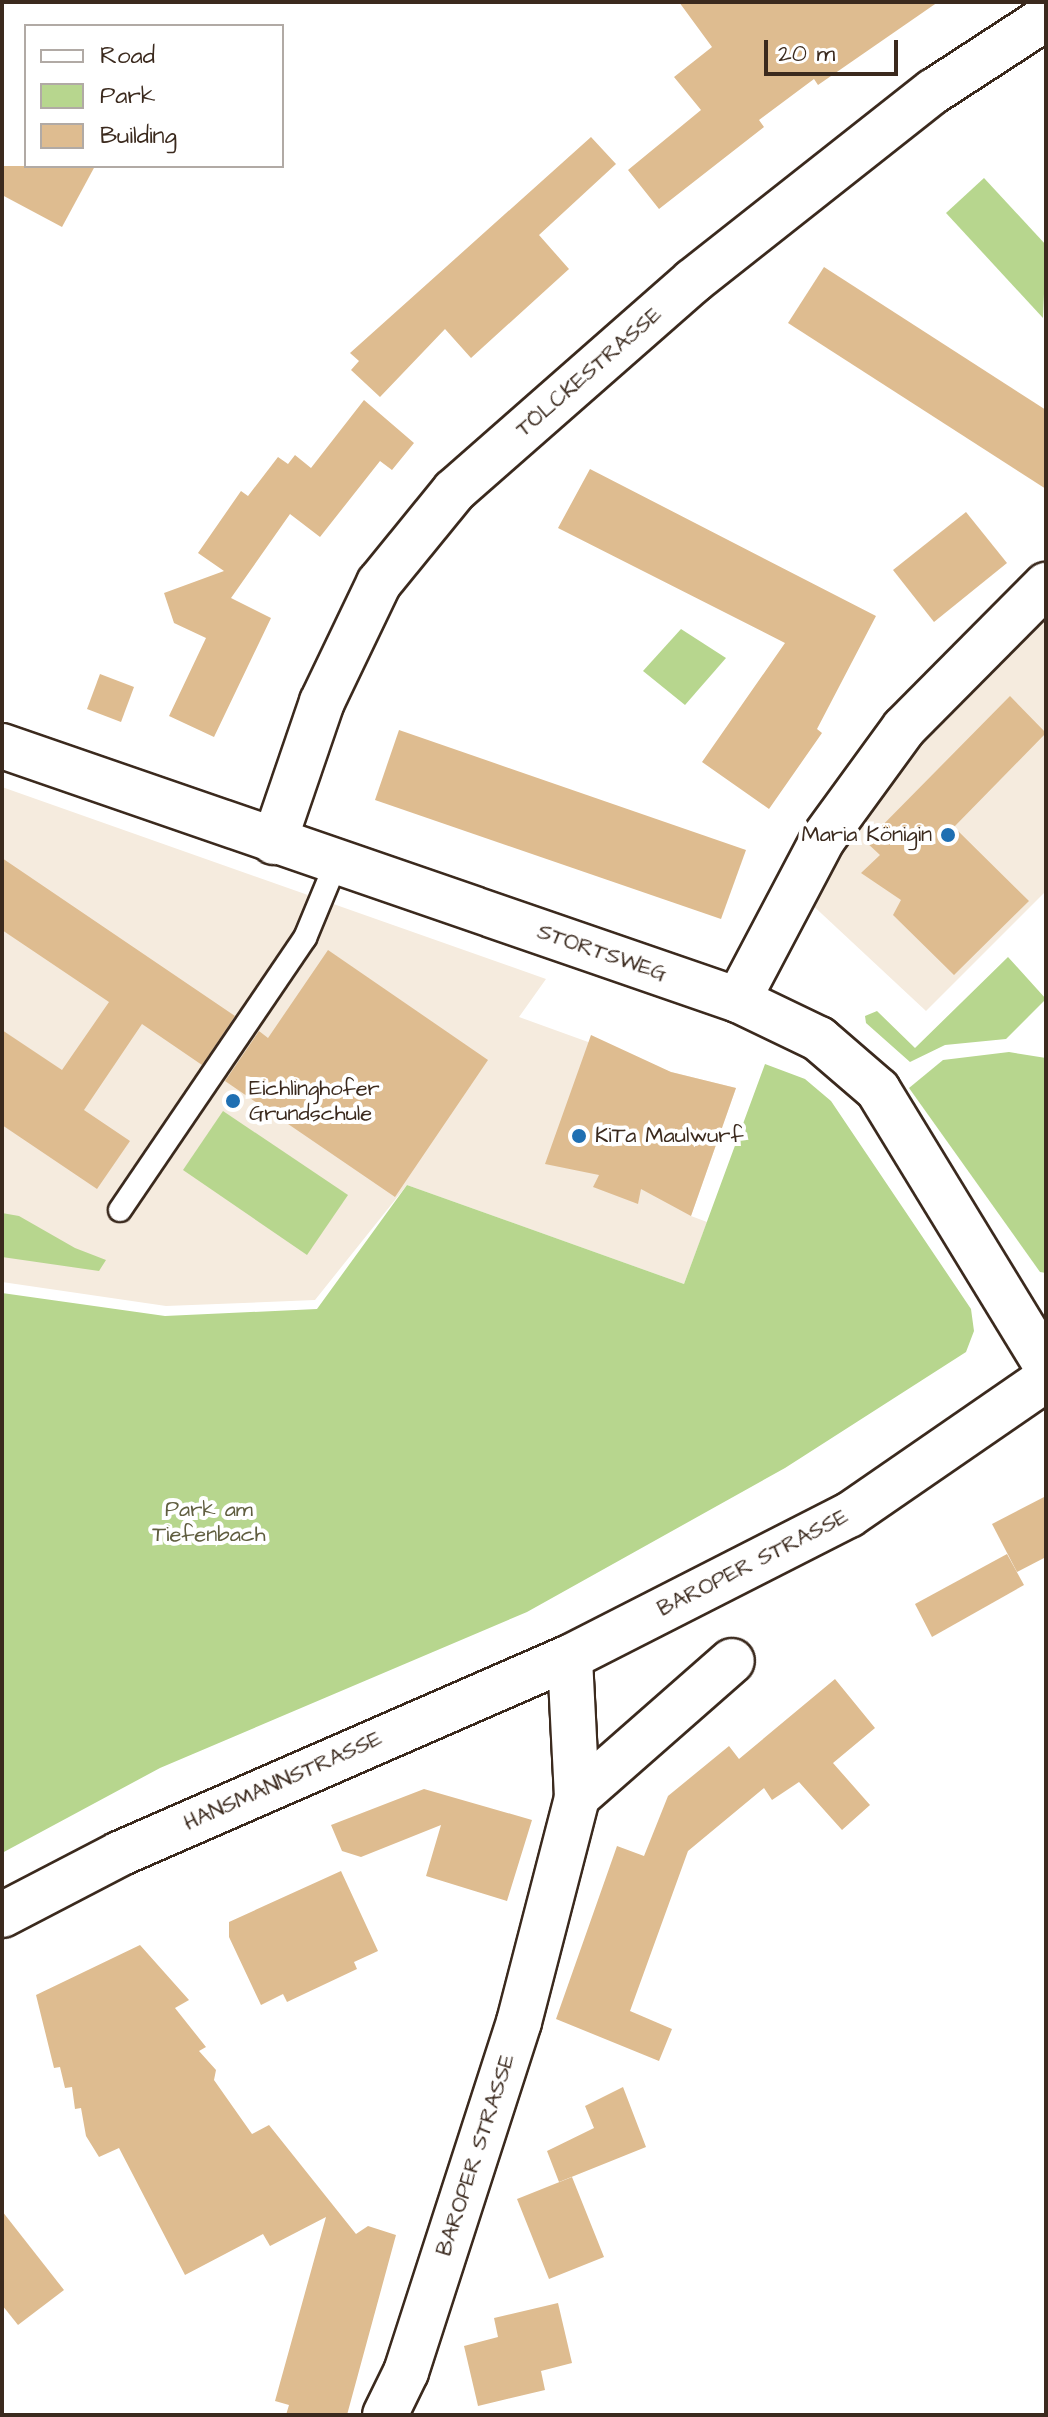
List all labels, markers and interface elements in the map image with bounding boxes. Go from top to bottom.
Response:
legend [24,24,284,168]
scale bar [768,24,902,74]
text: 20 m [778,37,835,71]
text: Road [100,39,155,73]
text: Park [100,79,156,113]
text: Building [100,119,177,153]
street label: TÖLCKESTRASSE [511,302,667,442]
place label: Maria Königin [801,822,932,848]
marker: Maria Königin [939,826,957,844]
street label: STORTSWEG [534,919,670,987]
place label: Eichlinghofer Grundschule [249,1075,380,1126]
marker: Eichlinghofer Grundschule [224,1092,242,1110]
place label: KiTa Maulwurf [595,1123,744,1149]
marker: KiTa Maulwurf [570,1127,588,1145]
park label: Park am Tiefenbach [152,1496,266,1548]
street label: BAROPER STRASSE [653,1503,853,1623]
street label: HANSMANNSTRASSE [180,1725,386,1837]
street label: BAROPER STRASSE [431,2051,521,2259]

